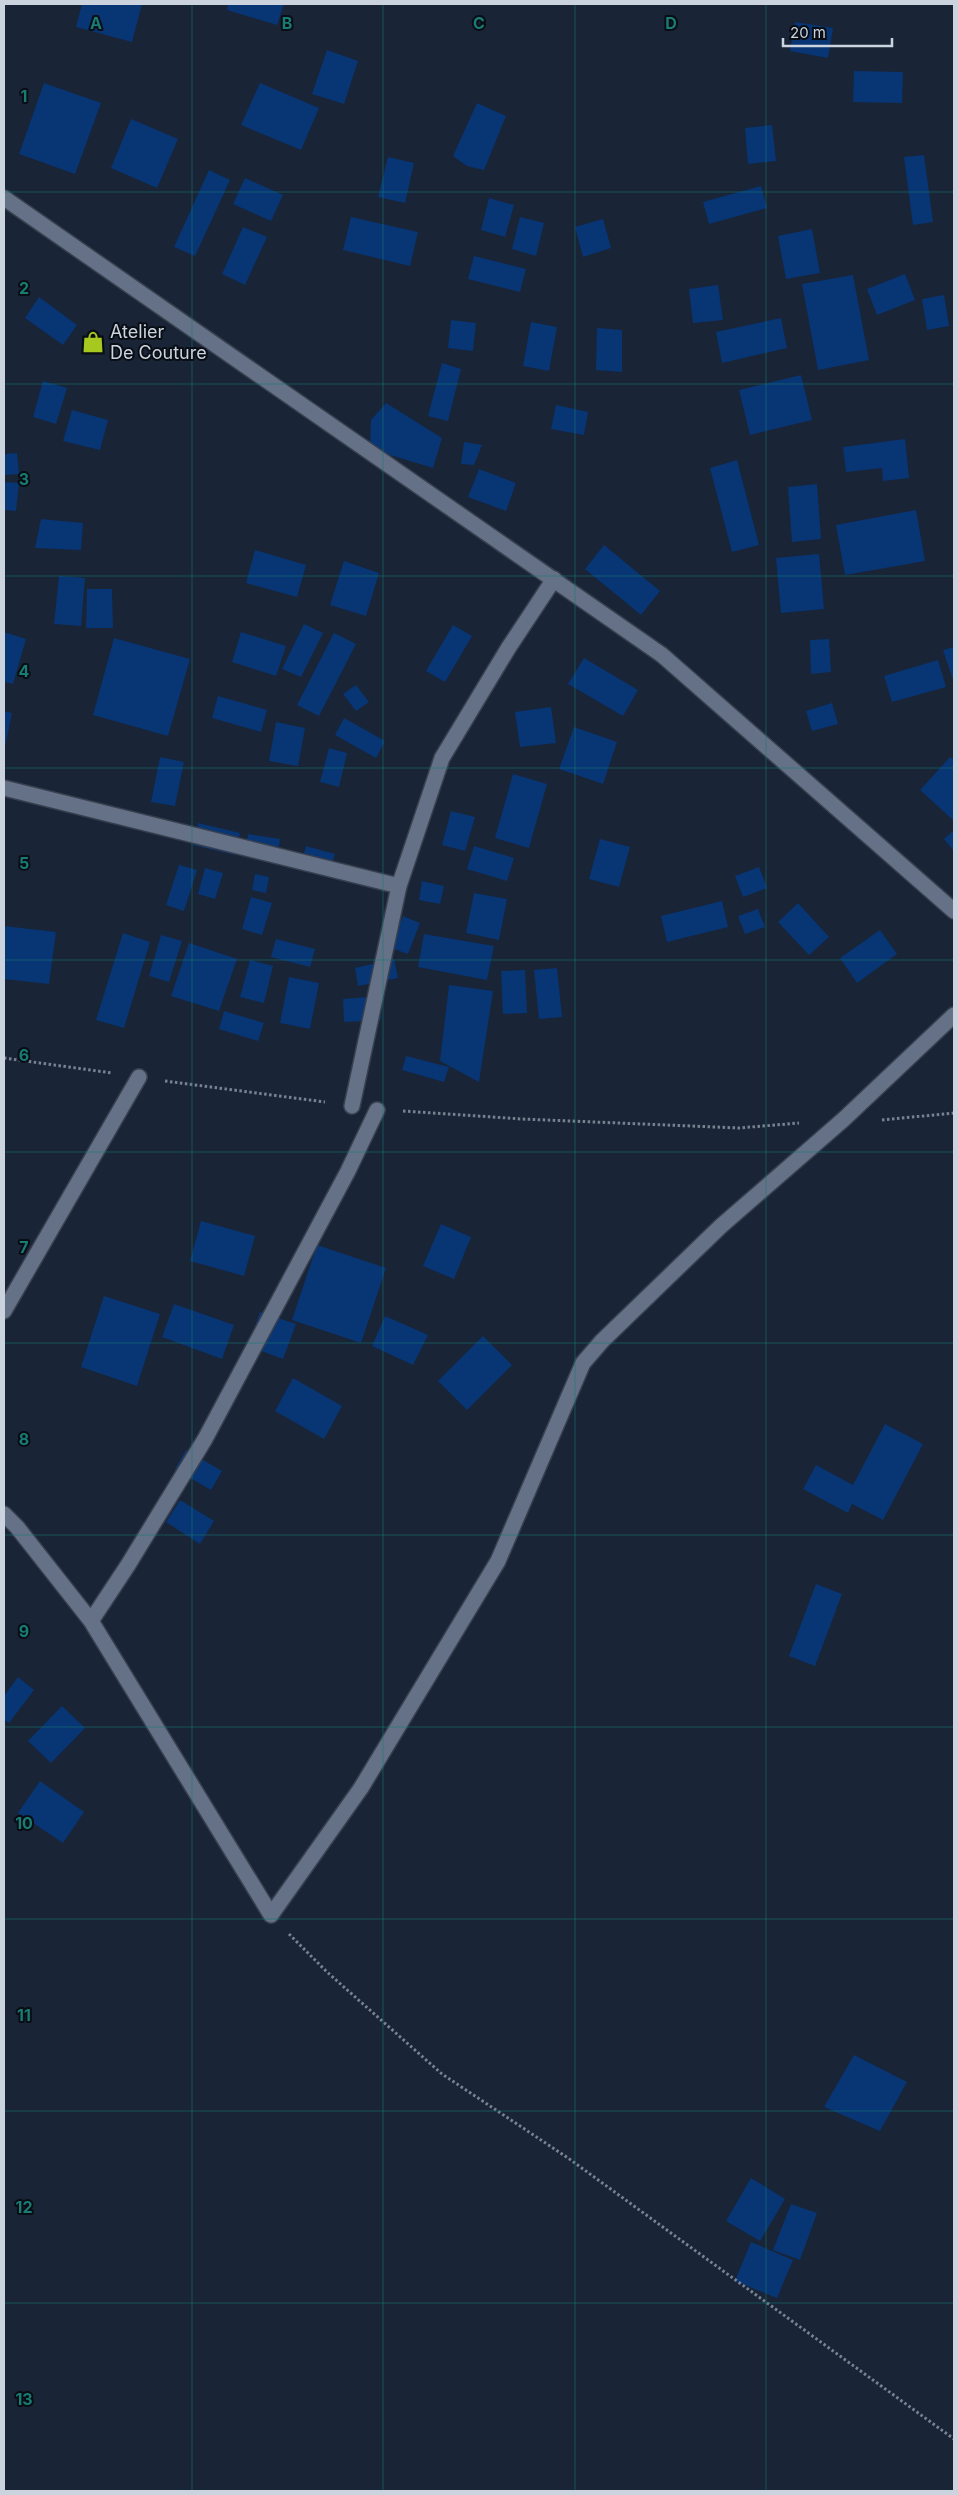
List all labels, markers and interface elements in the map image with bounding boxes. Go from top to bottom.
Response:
text: A [90,13,102,33]
text: B [282,13,292,33]
text: C [473,13,485,33]
text: D [665,13,677,33]
scale bar [783,15,892,47]
text: 20 m [790,23,826,42]
text: 1 [21,86,27,106]
text: 2 [19,278,29,298]
place label: Atelier De Couture [110,321,207,363]
shop icon: Atelier De Couture [80,329,106,355]
text: 3 [19,469,29,489]
text: 4 [19,661,30,681]
text: 5 [19,853,29,873]
text: 6 [19,1045,29,1065]
text: 7 [19,1237,29,1257]
text: 8 [19,1429,29,1449]
text: 9 [19,1621,29,1641]
text: 10 [15,1813,33,1833]
text: 11 [17,2005,31,2025]
text: 12 [16,2197,32,2217]
text: 13 [15,2389,33,2409]

